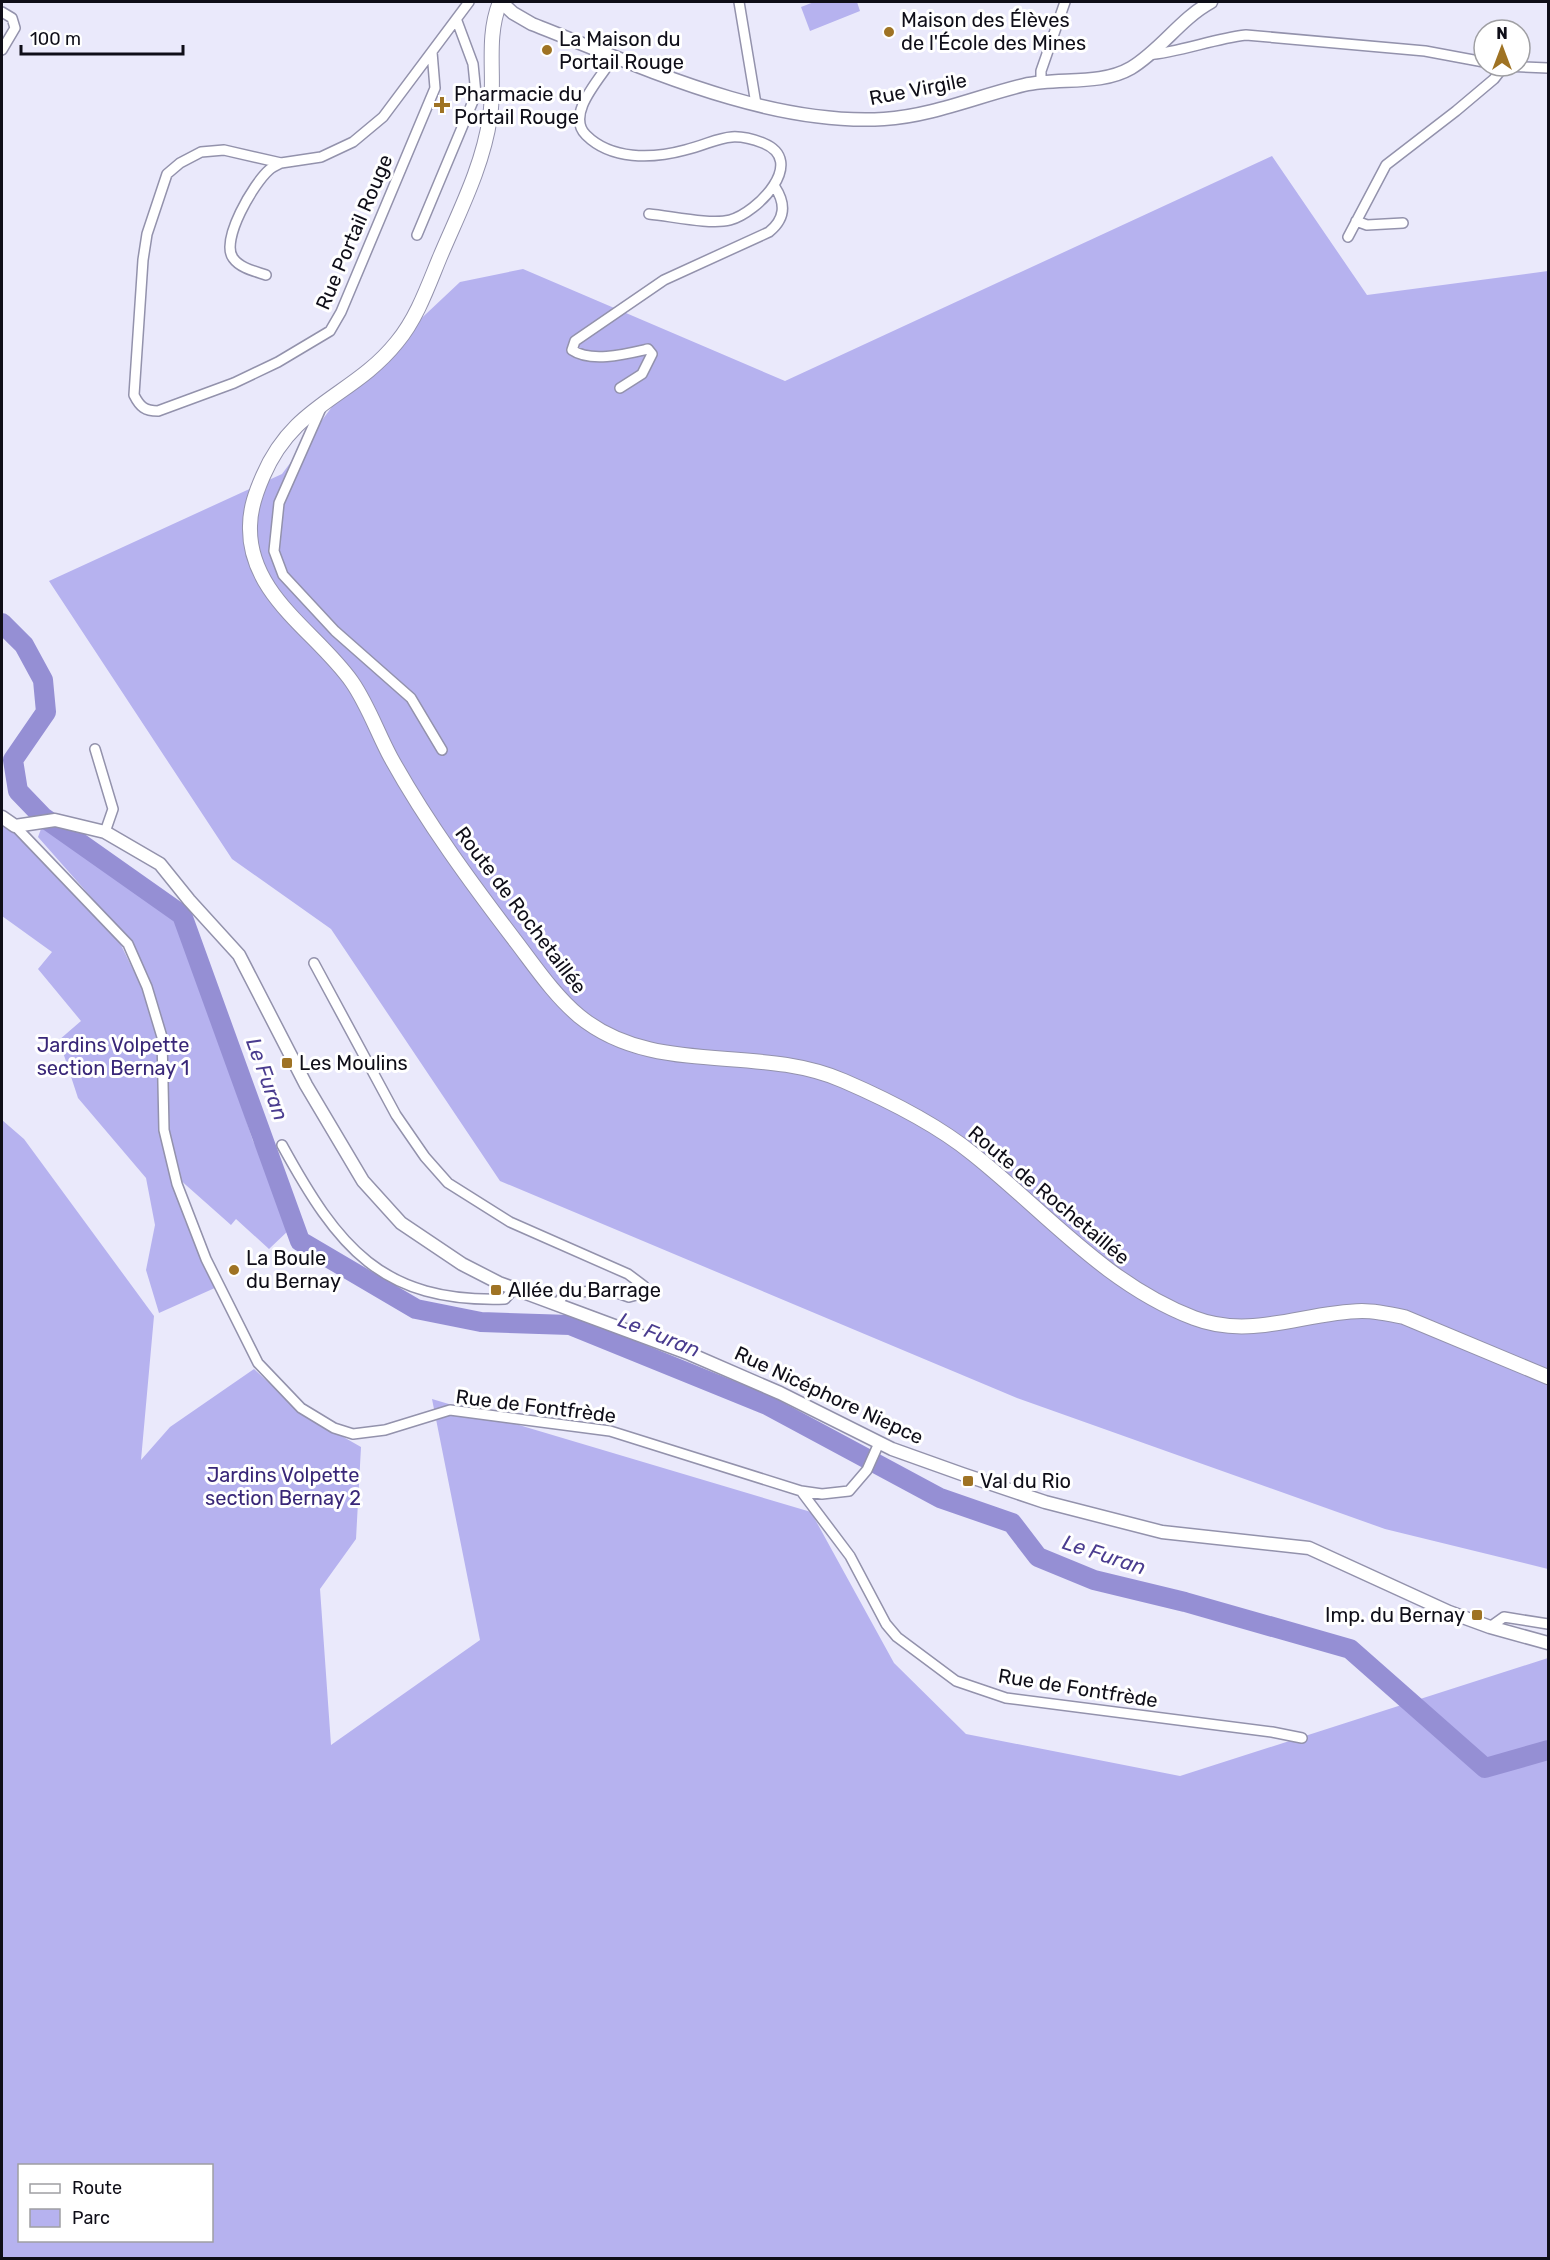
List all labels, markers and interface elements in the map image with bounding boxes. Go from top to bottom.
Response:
place label: Maison des Élèves de l'École des Mines [901,8,1086,55]
scale bar [21,18,183,56]
north arrow [1472,18,1532,78]
text: N [1496,24,1508,43]
marker: Maison des Élèves de l'École des Mines [882,25,896,39]
place label: La Maison du Portail Rouge [559,27,684,74]
text: 100 m [30,28,81,50]
marker: La Maison du Portail Rouge [540,43,554,57]
street label: Rue Virgile [867,68,969,110]
place label: Pharmacie du Portail Rouge [454,82,582,129]
marker: Pharmacie du Portail Rouge [435,98,449,112]
street label: Rue Portail Rouge [310,151,398,313]
street label: Route de Rochetaillée [450,822,592,998]
park label: Jardins Volpette section Bernay 1 [37,1033,189,1080]
water label: Le Furan [241,1034,294,1124]
place label: Les Moulins [299,1051,408,1075]
marker: Les Moulins [280,1056,294,1070]
street label: Route de Rochetaillée [964,1121,1134,1269]
place label: La Boule du Bernay [246,1246,341,1293]
marker: La Boule du Bernay [227,1263,241,1277]
place label: Allée du Barrage [508,1278,661,1302]
marker: Allée du Barrage [489,1283,503,1297]
water label: Le Furan [615,1307,704,1362]
street label: Rue Nicéphore Niepce [731,1341,927,1449]
street label: Rue de Fontfrède [454,1384,618,1428]
park label: Jardins Volpette section Bernay 2 [205,1463,361,1510]
place label: Val du Rio [980,1469,1071,1493]
marker: Val du Rio [961,1474,975,1488]
water label: Le Furan [1059,1529,1149,1580]
place label: Imp. du Bernay [1325,1603,1465,1627]
marker: Imp. du Bernay [1470,1608,1484,1622]
street label: Rue de Fontfrède [996,1664,1160,1712]
legend [18,2164,213,2242]
text: Route [72,2177,122,2199]
text: Parc [72,2207,110,2229]

